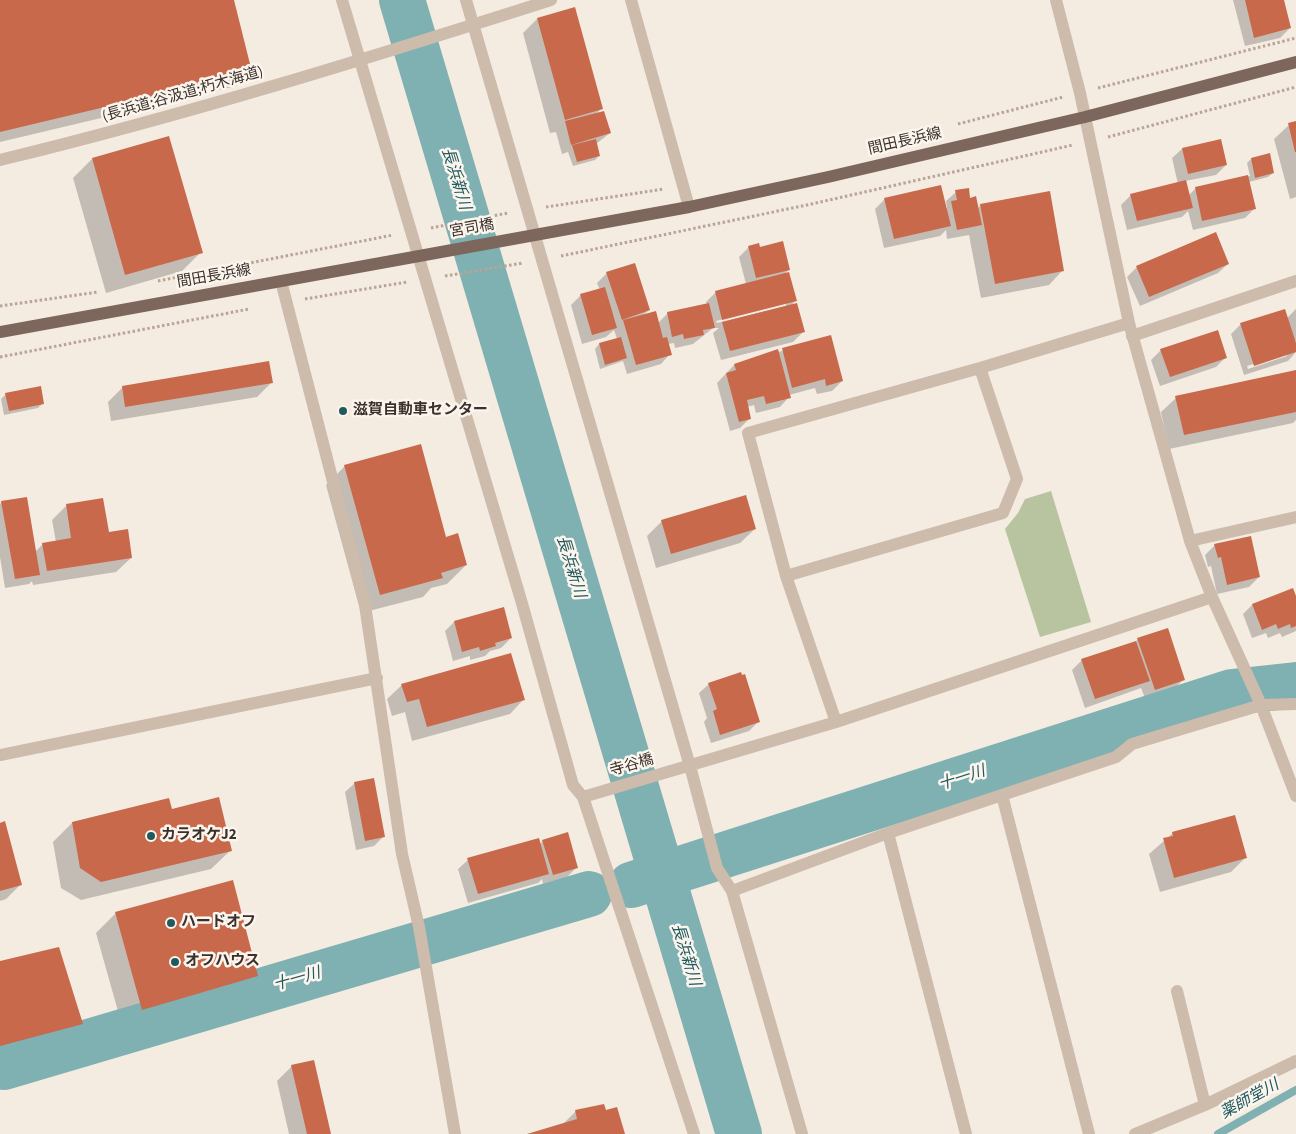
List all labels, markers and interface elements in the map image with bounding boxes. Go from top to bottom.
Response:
street label: (長浜道;谷汲道;朽木海道) [100,63,266,127]
street label: 間田長浜線 [866,125,944,159]
water label: 長浜新川 [436,146,474,212]
street label: 宮司橋 [448,216,496,242]
street label: 間田長浜線 [176,262,252,292]
place label: 滋賀自動車センター [353,402,488,420]
marker: 滋賀自動車センター [337,405,349,417]
water label: 長浜新川 [551,534,589,600]
street label: 寺谷橋 [608,751,656,781]
water label: 十一川 [936,762,988,796]
place label: カラオケJ2 [161,827,237,845]
marker: カラオケJ2 [145,830,157,842]
place label: ハードオフ [181,914,256,932]
marker: ハードオフ [165,917,177,929]
water label: 長浜新川 [666,922,704,988]
place label: オフハウス [185,953,260,971]
marker: オフハウス [169,956,181,968]
water label: 十一川 [271,964,323,996]
water label: 薬師堂川 [1217,1076,1283,1124]

